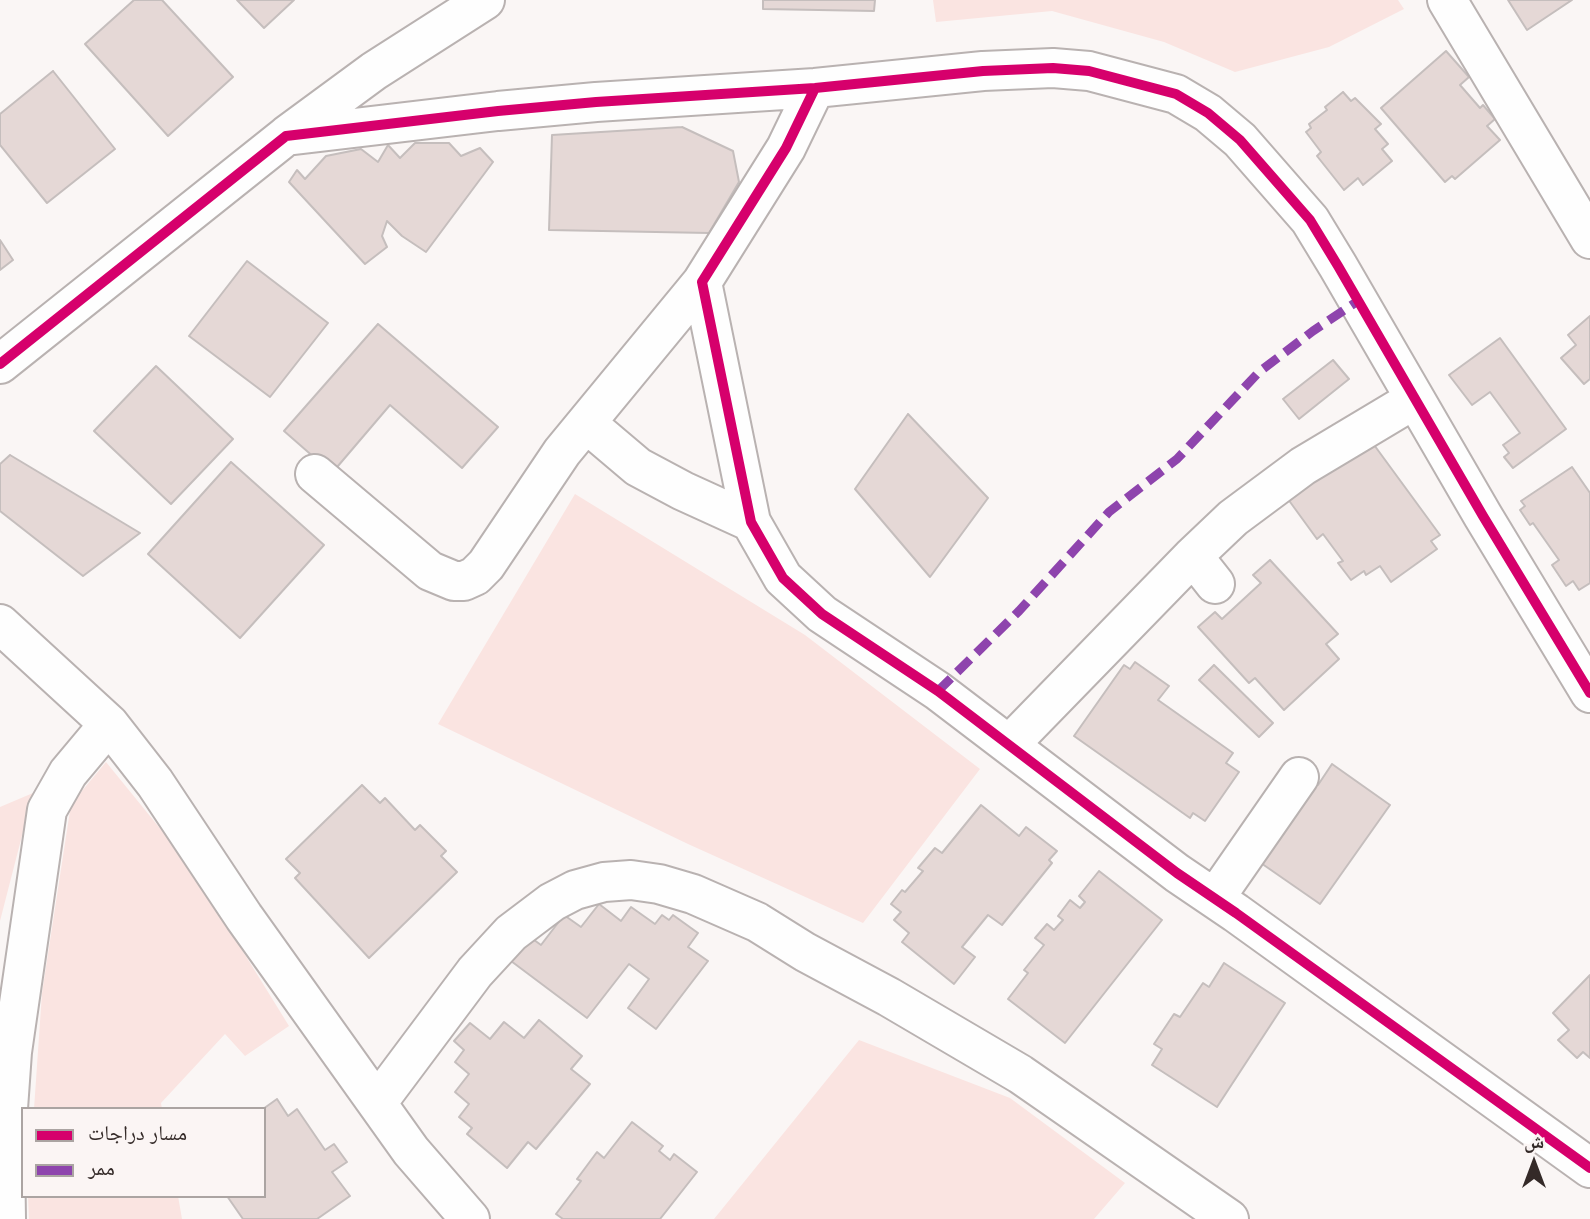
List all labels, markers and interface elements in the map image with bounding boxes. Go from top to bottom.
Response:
legend [21,1107,266,1198]
text: مسار دراجات [88,1119,187,1146]
north arrow [1499,1128,1569,1198]
text: ش [1524,1129,1544,1154]
text: ممر [88,1154,115,1181]

